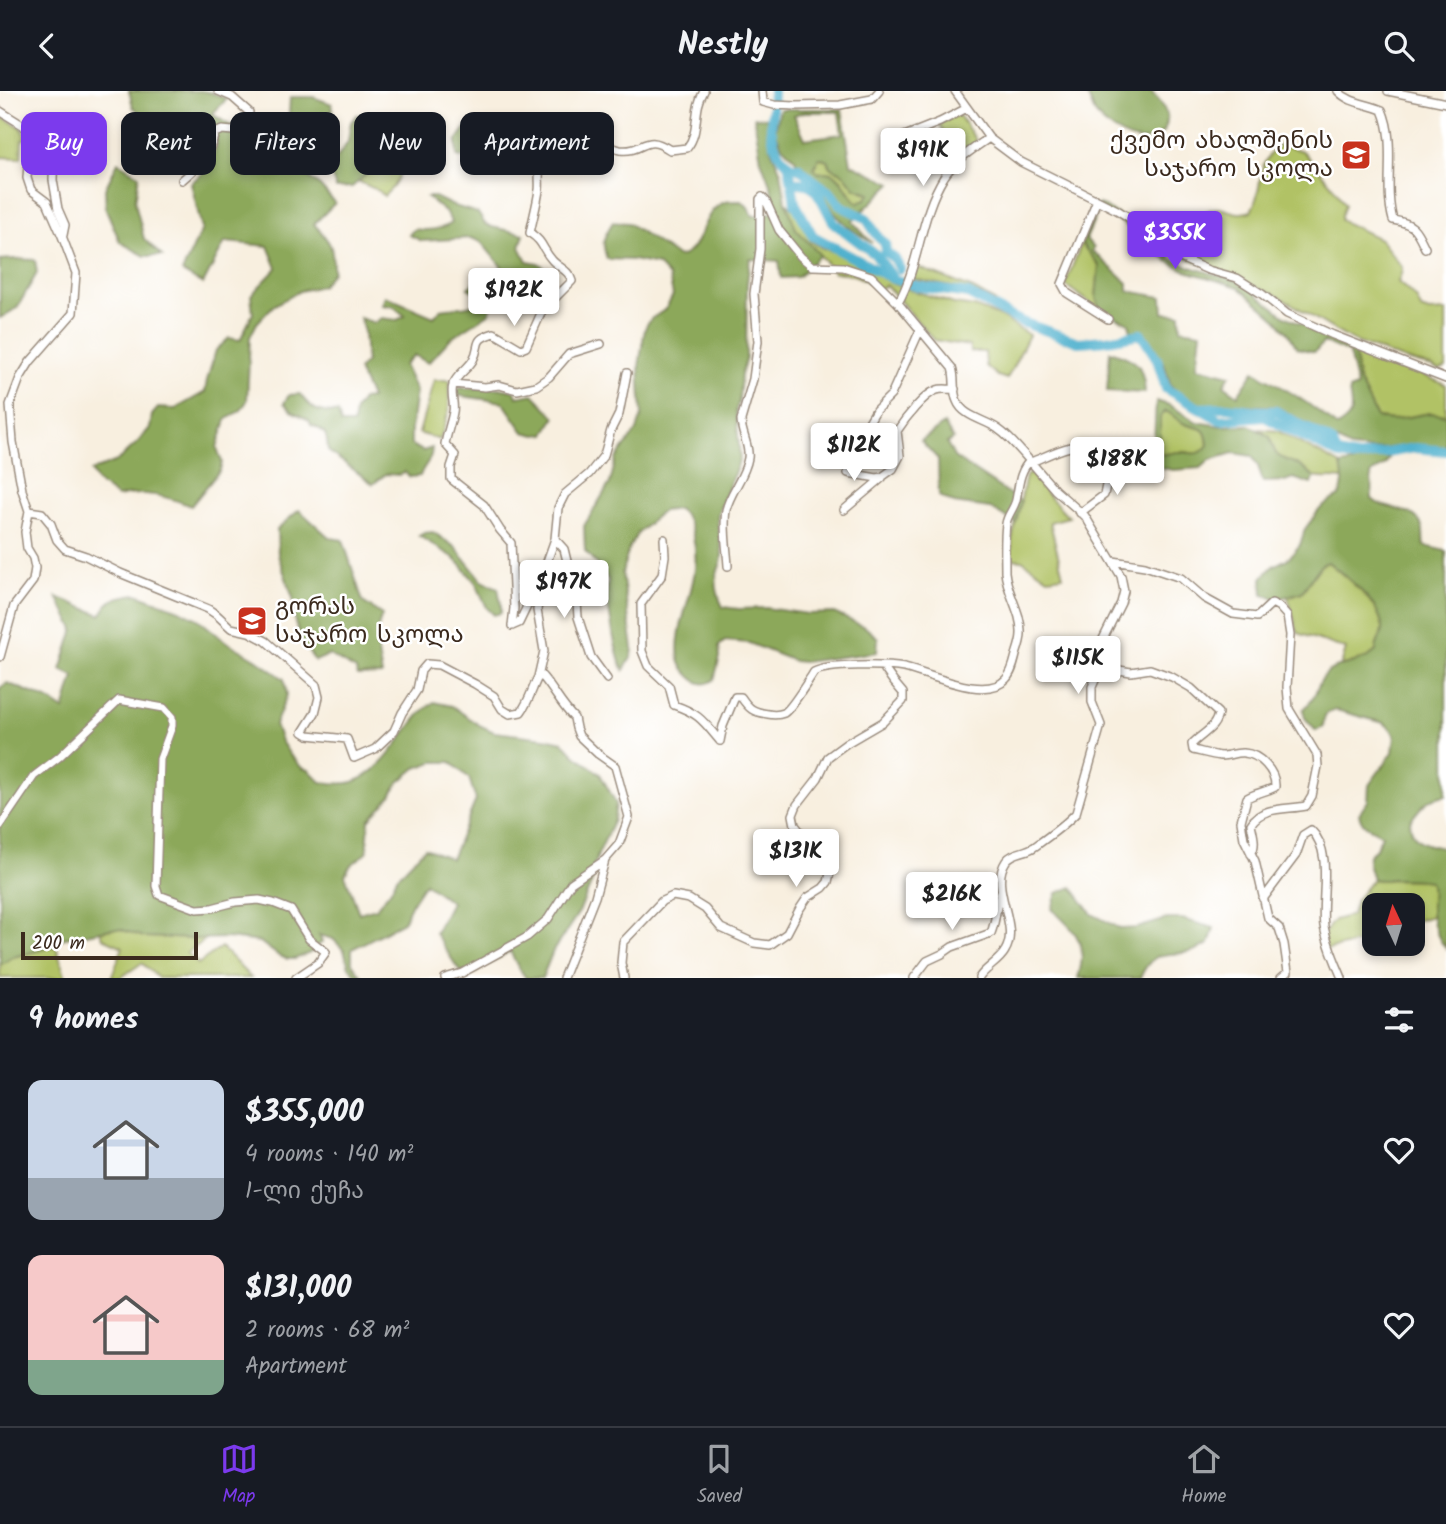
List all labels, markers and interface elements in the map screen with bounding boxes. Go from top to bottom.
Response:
text: Nestly [678,20,768,71]
icon: back [28,27,66,65]
icon: search [1380,27,1418,65]
chip: Buy [21,112,107,175]
chip: Rent [121,112,216,175]
chip: Filters [230,112,340,175]
chip: New [354,112,446,175]
chip: Apartment [460,112,614,175]
place label: ქვემო ახალშენის საჯარო სკოლა [1110,122,1333,189]
pin: $191K [874,129,972,188]
text: $191K [897,133,950,169]
school or university icon: ქვემო ახალშენის საჯარო სკოლა [1339,138,1373,172]
pin: $355K [1126,211,1224,271]
text: $355K [1143,216,1207,252]
pin: $192K [465,268,563,328]
text: $192K [484,273,544,309]
pin: $112K [805,423,903,483]
text: $112K [827,428,881,464]
pin: $188K [1068,437,1166,497]
text: $188K [1086,442,1148,478]
pin: $197K [515,561,613,620]
text: $197K [536,565,592,601]
place label: გორას საჯარო სკოლა [275,588,464,655]
school or university icon: გორას საჯარო სკოლა [235,604,269,638]
pin: $115K [1029,637,1127,696]
text: $115K [1052,641,1105,677]
pin: $131K [747,829,845,889]
text: $131K [769,834,823,870]
pin: $216K [903,873,1001,932]
text: $216K [922,877,982,913]
north arrow [1362,893,1424,955]
map controls [1362,893,1425,956]
scale bar [21,929,198,961]
text: 200 m [32,929,85,959]
text: 9 homes [28,996,139,1044]
icon: filters [1380,1001,1418,1039]
text: $355,000 [245,1089,364,1137]
icon: home [84,1108,168,1192]
icon: heart [1380,1131,1418,1169]
text: 4 rooms · 140 m² [245,1137,413,1173]
text: 1-ლი ქუჩა [245,1174,364,1210]
text: $131,000 [245,1265,351,1313]
icon: home [84,1283,168,1367]
icon: heart [1380,1306,1418,1344]
text: 2 rooms · 68 m² [245,1313,409,1349]
text: Apartment [245,1349,347,1385]
tab: Map [220,1440,258,1512]
tab: Saved [697,1440,742,1512]
tab: Home [1181,1440,1226,1512]

